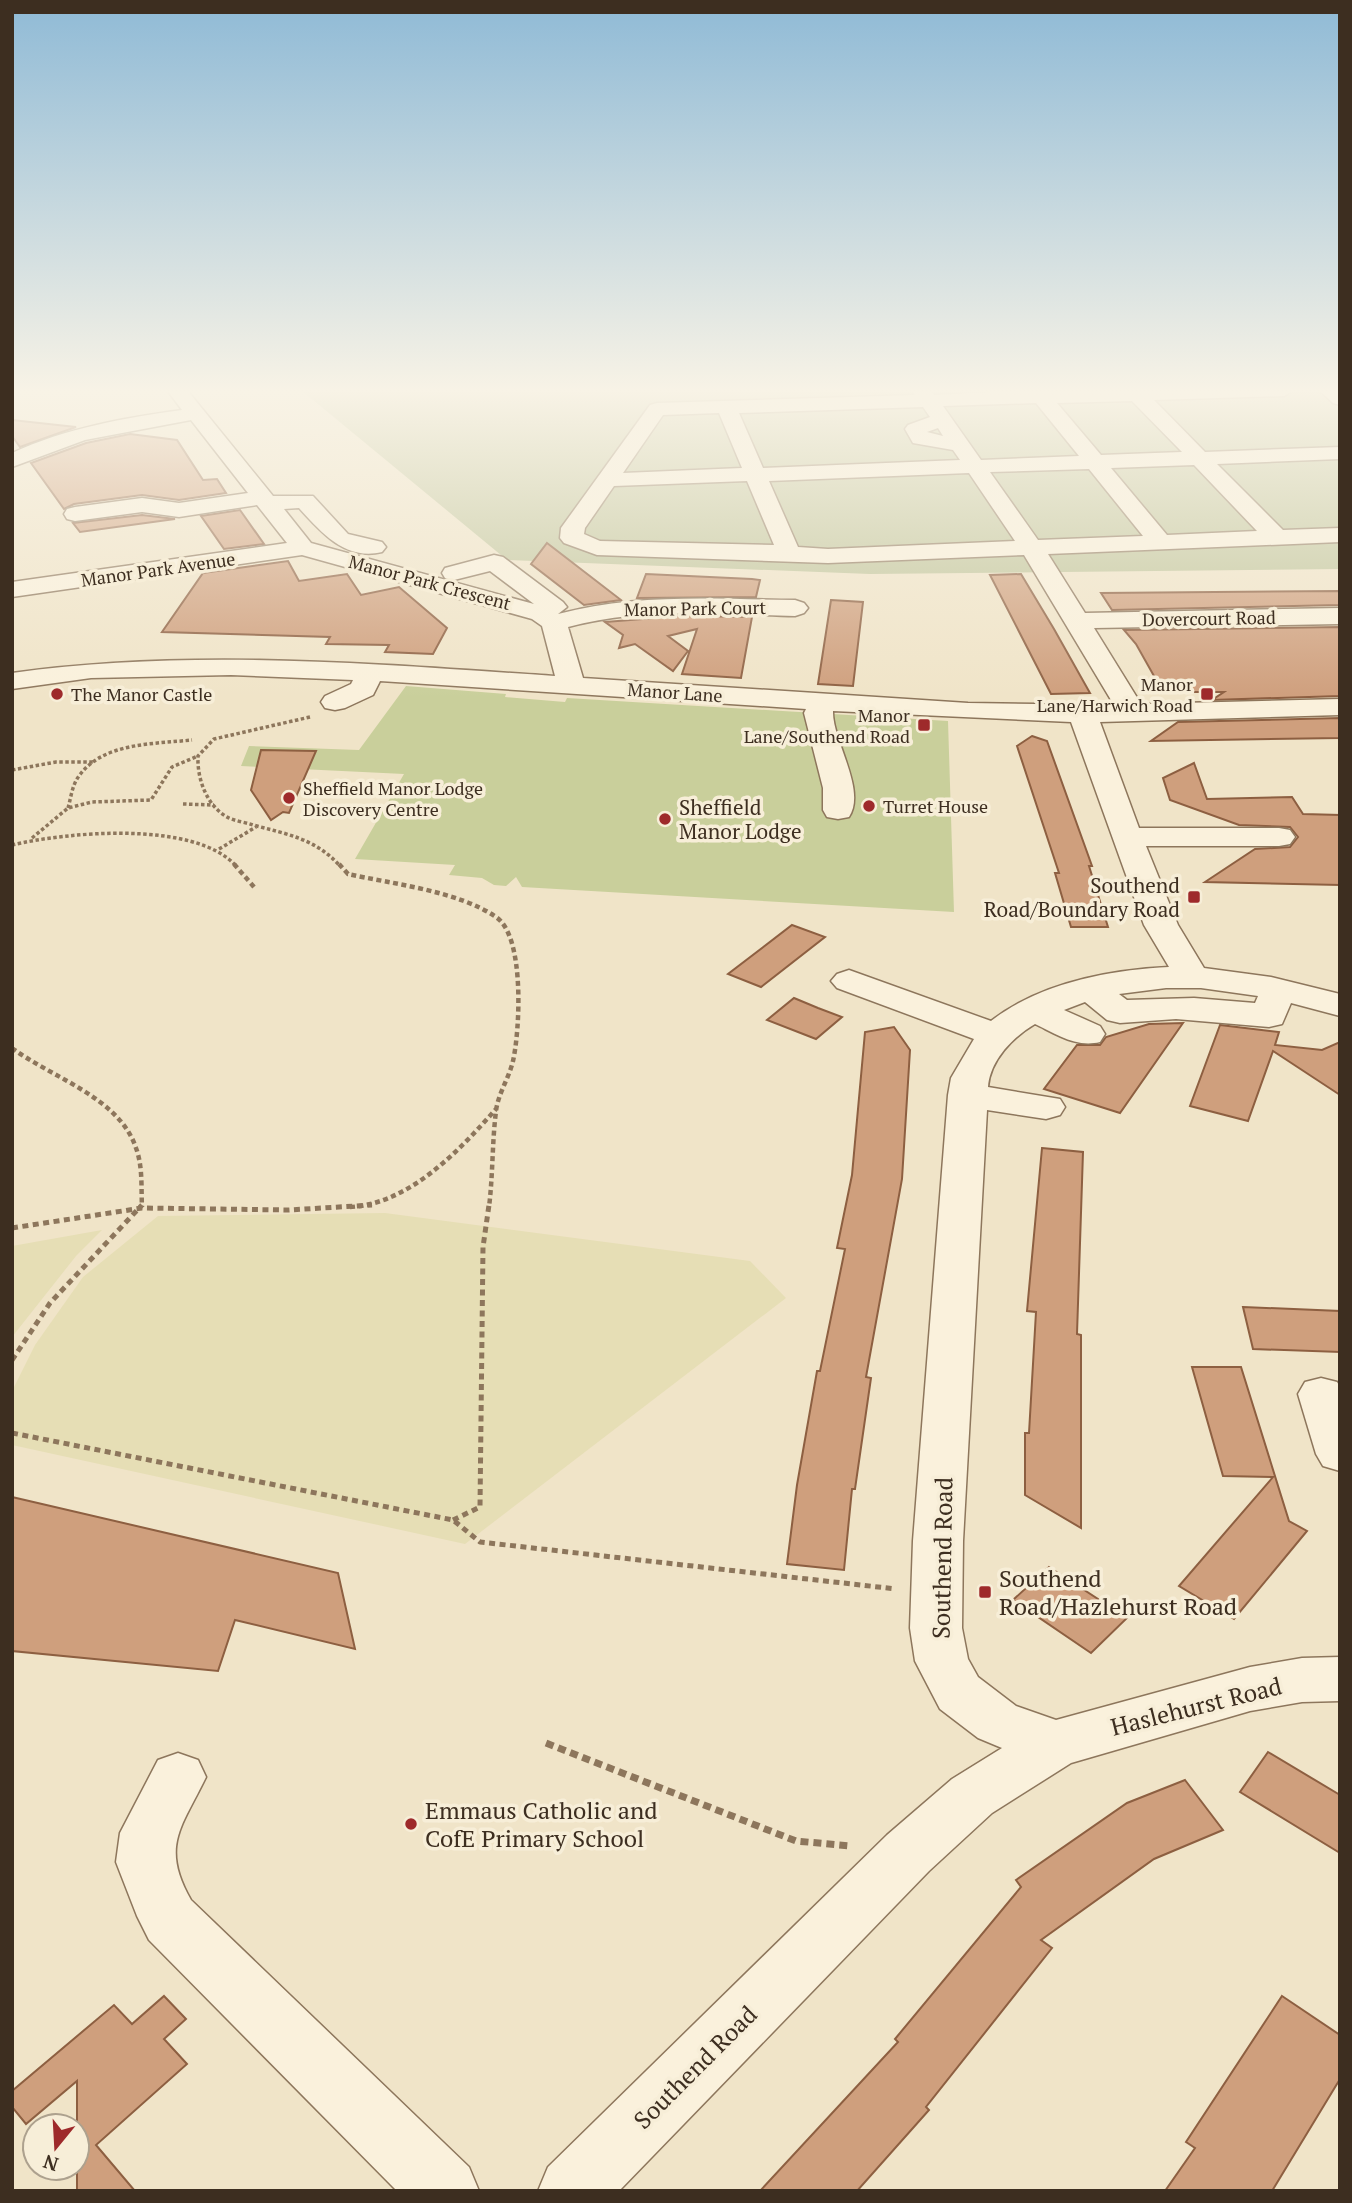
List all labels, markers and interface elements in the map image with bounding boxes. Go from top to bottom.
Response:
street label: Manor Park Avenue [79,546,237,592]
street label: Manor Park Crescent [346,549,514,615]
street label: Manor Park Court [624,595,767,621]
street label: Dovercourt Road [1142,605,1276,631]
place label: Manor Lane/Harwich Road [1037,672,1193,717]
street label: Manor Lane [627,677,723,707]
place label: The Manor Castle [71,682,212,706]
marker: The Manor Castle [49,686,65,702]
marker: Manor Lane/Harwich Road [1199,686,1215,702]
place label: Manor Lane/Southend Road [744,703,910,748]
marker: Manor Lane/Southend Road [916,717,932,733]
place label: Sheffield Manor Lodge Discovery Centre [303,776,483,821]
marker: Sheffield Manor Lodge Discovery Centre [281,790,297,806]
place label: Sheffield Manor Lodge [679,793,801,845]
place label: Turret House [883,794,988,818]
marker: Turret House [861,798,877,814]
marker: Sheffield Manor Lodge [657,811,673,827]
place label: Southend Road/Boundary Road [984,871,1180,923]
marker: Southend Road/Boundary Road [1186,889,1202,905]
street label: Southend Road [925,1477,959,1639]
place label: Southend Road/Hazlehurst Road [999,1562,1237,1622]
marker: Southend Road/Hazlehurst Road [977,1584,993,1600]
street label: Haslehurst Road [1107,1669,1285,1743]
place label: Emmaus Catholic and CofE Primary School [425,1794,658,1854]
marker: Emmaus Catholic and CofE Primary School [403,1816,419,1832]
street label: Southend Road [626,1998,764,2136]
north arrow [21,2112,91,2182]
text: N [39,2149,61,2178]

